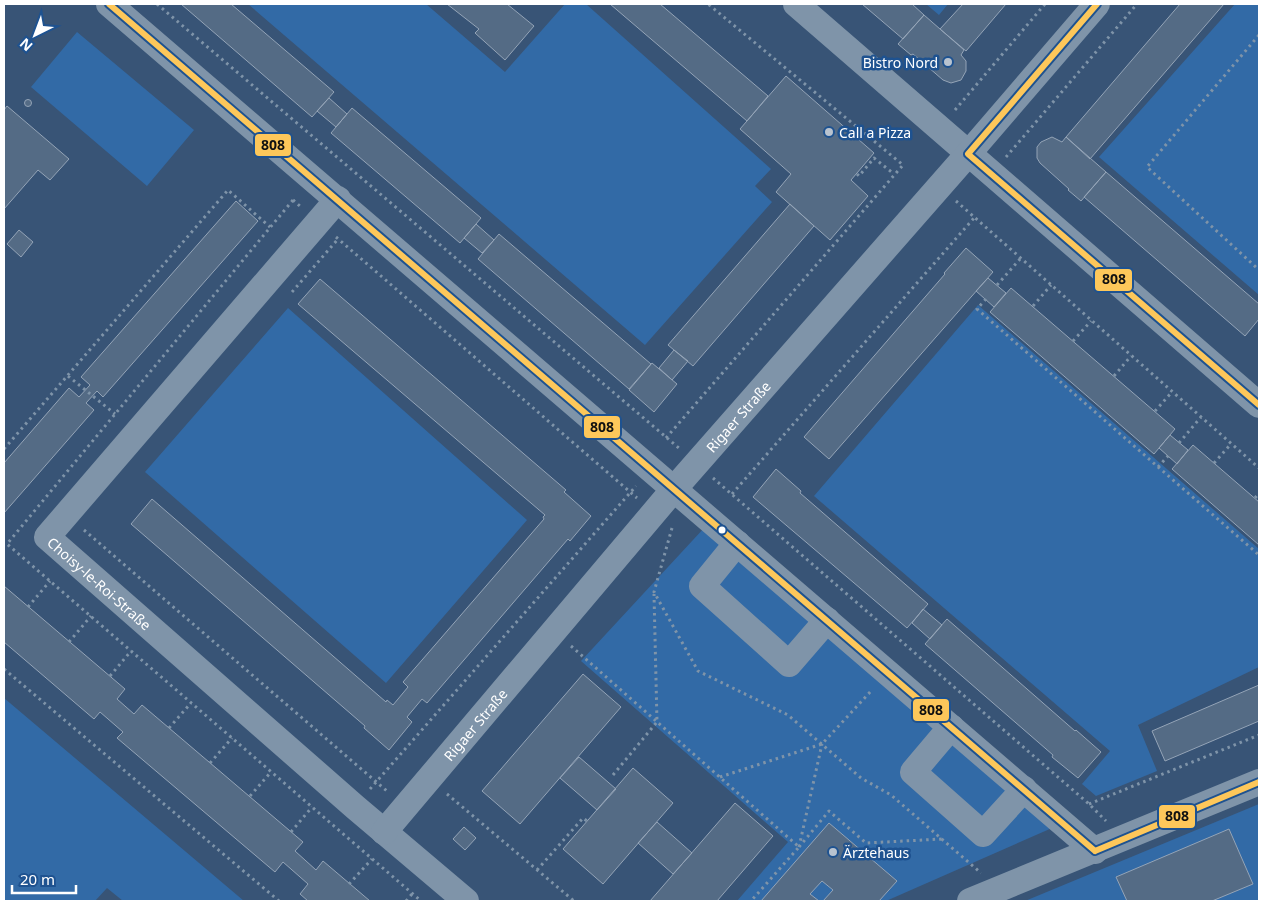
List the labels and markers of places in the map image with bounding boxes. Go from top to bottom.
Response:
place label: Bistro Nord [863,53,938,72]
marker: Bistro Nord [942,56,954,68]
place label: Call a Pizza [839,123,911,142]
marker: Call a Pizza [823,126,835,138]
unlabelled marker [717,525,727,535]
place label: Ärztehaus [843,843,909,862]
marker: Ärztehaus [827,846,839,858]

